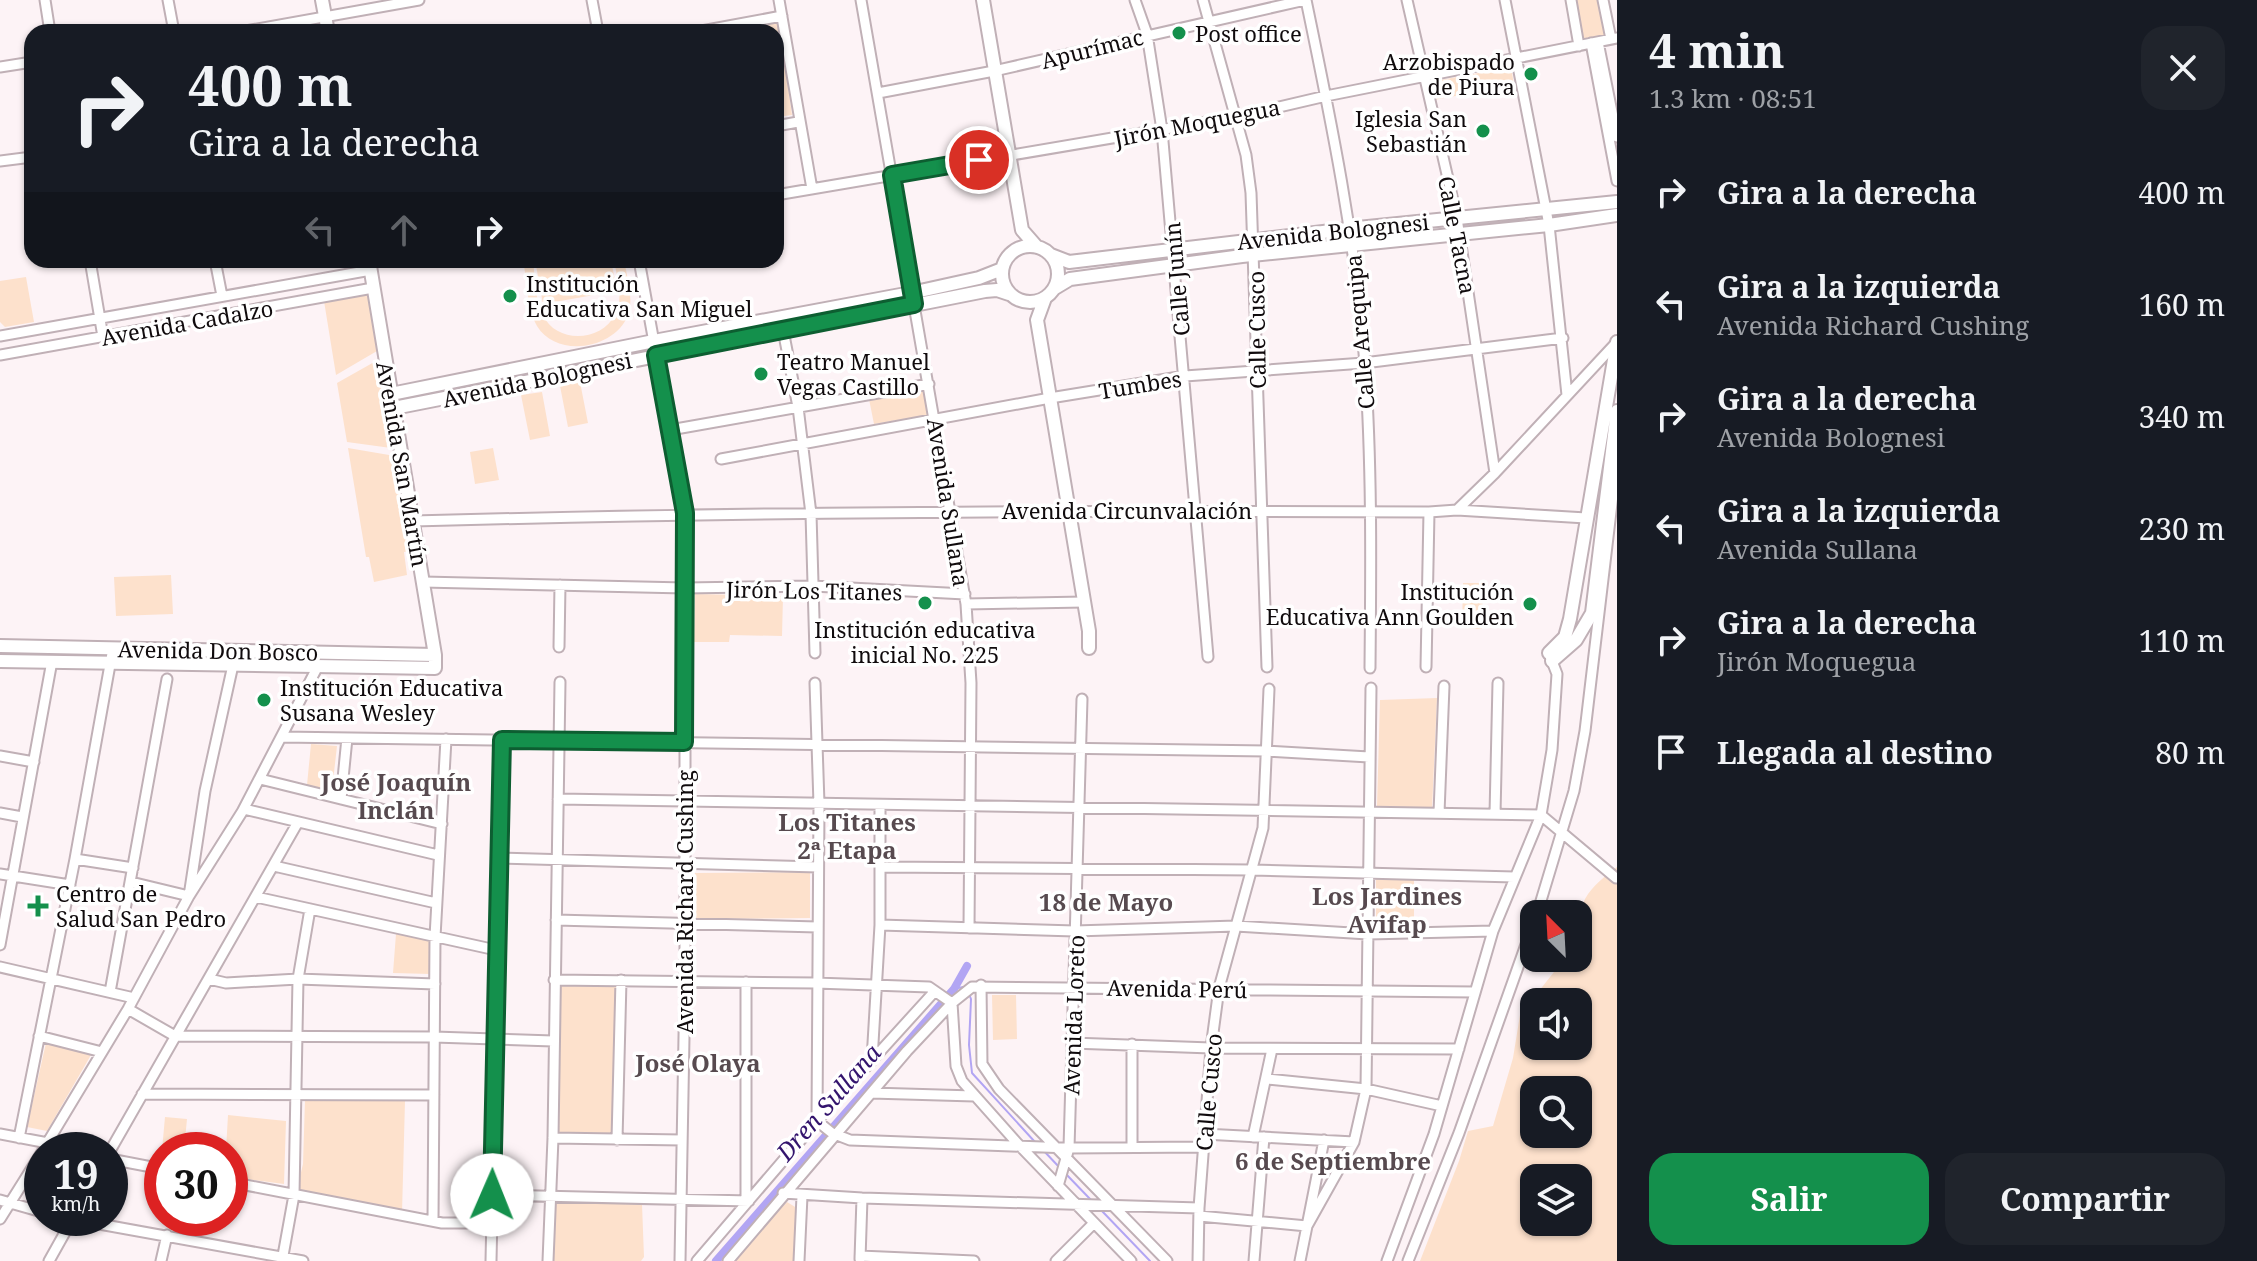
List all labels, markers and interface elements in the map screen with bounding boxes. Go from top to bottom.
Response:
text: 4 min [1649,17,1785,82]
place label: Post office [1195,18,1302,48]
street label: Apurímac [1038,21,1146,75]
marker: Post office [1170,24,1188,42]
button: close [2141,26,2225,110]
text: 400 m [188,46,353,122]
place label: Arzobispado de Piura [1383,46,1515,101]
icon: right [56,56,160,160]
marker: Arzobispado de Piura [1522,65,1540,83]
text: 1.3 km · 08:51 [1649,80,1817,116]
street label: Jirón Moquegua [1110,91,1283,153]
place label: Iglesia San Sebastián [1355,103,1467,158]
text: Gira a la derecha [188,118,480,167]
marker: Iglesia San Sebastián [1474,122,1492,140]
pin [945,126,1013,194]
icon: arrive [957,138,1001,182]
icon: right [1649,170,1693,214]
text: Gira a la derecha [1717,172,1977,213]
text: 400 m [2139,172,2225,213]
street label: Calle Tacna [1432,173,1484,297]
street label: Avenida Bolognesi [1236,206,1430,256]
icon: left [298,208,342,252]
icon: ahead [382,208,426,252]
icon: right [466,208,510,252]
street label: Calle Junín [1156,221,1196,337]
street label: Calle Arequipa [1337,253,1381,411]
text: Gira a la izquierda [1717,266,2000,307]
place label: Institución Educativa San Miguel [526,268,753,323]
street label: Calle Cusco [1240,271,1272,389]
icon: left [1649,282,1693,326]
text: 160 m [2139,284,2225,325]
marker: Institución Educativa San Miguel [501,287,519,305]
street label: Avenida Cadalzo [99,292,275,352]
text: Avenida Richard Cushing [1717,307,2029,343]
street label: Avenida Bolognesi [440,344,634,414]
place label: Teatro Manuel Vegas Castillo [777,346,930,401]
street label: Avenida San Martín [370,359,436,569]
street label: Tumbes [1096,363,1184,405]
marker: Teatro Manuel Vegas Castillo [752,365,770,383]
text: Gira a la derecha [1717,378,1977,419]
icon: right [1649,394,1693,438]
text: 340 m [2139,396,2225,437]
street label: Avenida Sullana [921,416,977,588]
text: Avenida Bolognesi [1717,419,1945,455]
text: Gira a la izquierda [1717,490,2000,531]
street label: Avenida Circunvalación [1002,495,1252,525]
icon: left [1649,506,1693,550]
text: 230 m [2139,508,2225,549]
text: Avenida Sullana [1717,531,1918,567]
street label: Jirón Los Titanes [725,573,902,607]
place label: Institución Educativa Ann Goulden [1266,576,1514,631]
marker: Institución educativa inicial No. 225 [916,594,934,612]
marker: Institución Educativa Ann Goulden [1521,595,1539,613]
text: Gira a la derecha [1717,602,1977,643]
place label: Institución educativa inicial No. 225 [814,614,1036,669]
icon: right [1649,618,1693,662]
text: 110 m [2139,620,2225,661]
street label: Avenida Don Bosco [117,633,319,667]
text: Jirón Moquegua [1717,643,1916,679]
place label: Institución Educativa Susana Wesley [280,672,503,727]
marker: Institución Educativa Susana Wesley [255,691,273,709]
icon: arrive [1649,730,1693,774]
text: Llegada al destino [1717,732,1993,773]
text: 80 m [2155,732,2225,773]
district label: José Joaquín Inclán [320,765,471,826]
street label: Avenida Richard Cushing [669,770,699,1034]
district label: Los Titanes 2ª Etapa [778,805,916,866]
place label: Centro de Salud San Pedro [56,878,226,933]
district label: Los Jardines Avifap [1312,879,1462,940]
district label: 18 de Mayo [1039,885,1173,918]
marker: Centro de Salud San Pedro [27,895,49,917]
north arrow [1520,900,1592,972]
map controls [1520,900,1592,1236]
street label: Avenida Loreto [1055,934,1091,1096]
street label: Avenida Perú [1106,972,1248,1004]
button: sound [1520,988,1592,1060]
street label: Calle Cusco [1188,1032,1228,1152]
water label: Dren Sullana [767,1036,888,1168]
district label: José Olaya [634,1046,761,1079]
button: search [1520,1076,1592,1148]
speed limit sign: 30 [144,1132,248,1236]
district label: 6 de Septiembre [1235,1144,1431,1177]
text: 19 [53,1146,99,1201]
position arrow [450,1153,534,1237]
button: Salir [1649,1153,1929,1245]
button: Compartir [1945,1153,2225,1245]
button: layers [1520,1164,1592,1236]
text: km/h [51,1190,101,1217]

